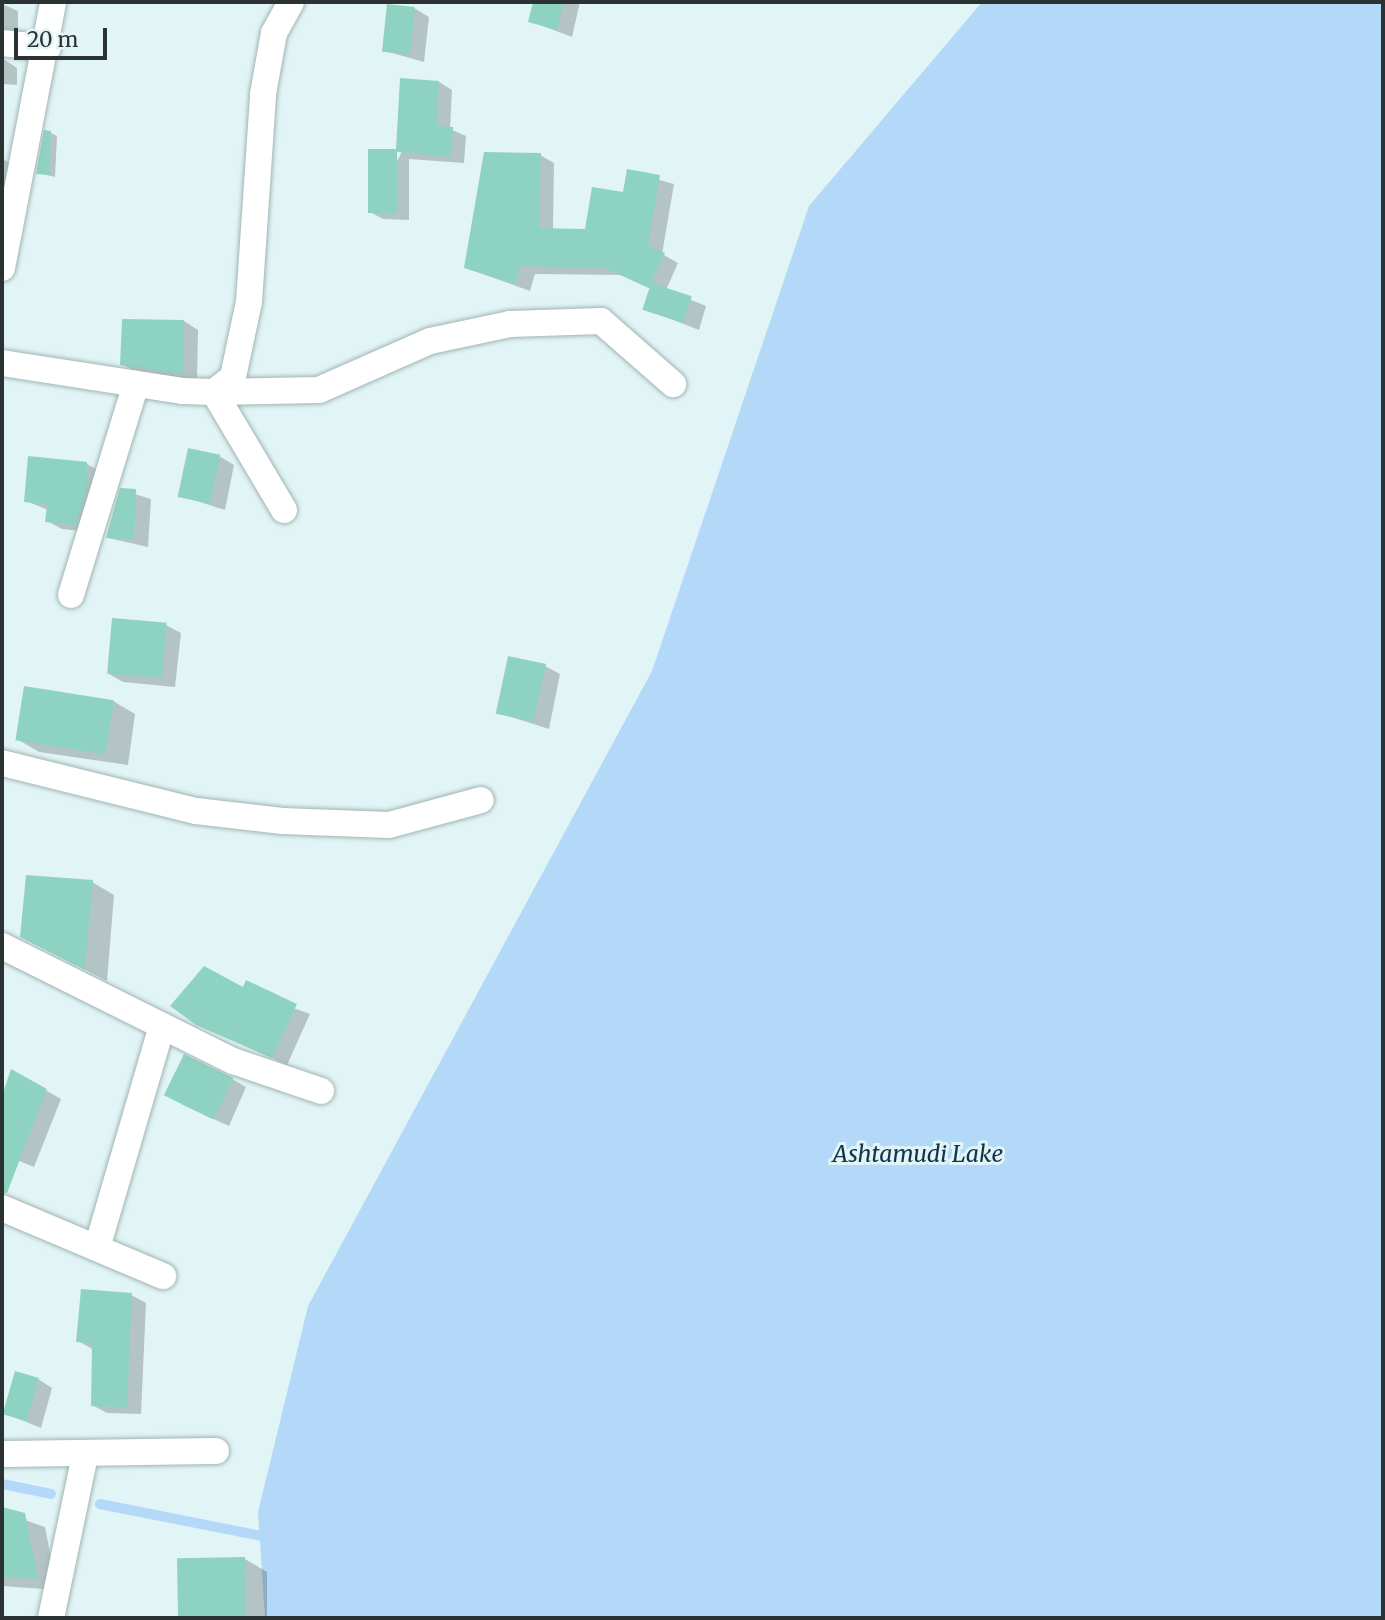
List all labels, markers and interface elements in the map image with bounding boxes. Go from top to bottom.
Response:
scale bar [18,14,110,58]
text: 20 m [27,26,78,53]
water label: Ashtamudi Lake [833,1140,1003,1168]

